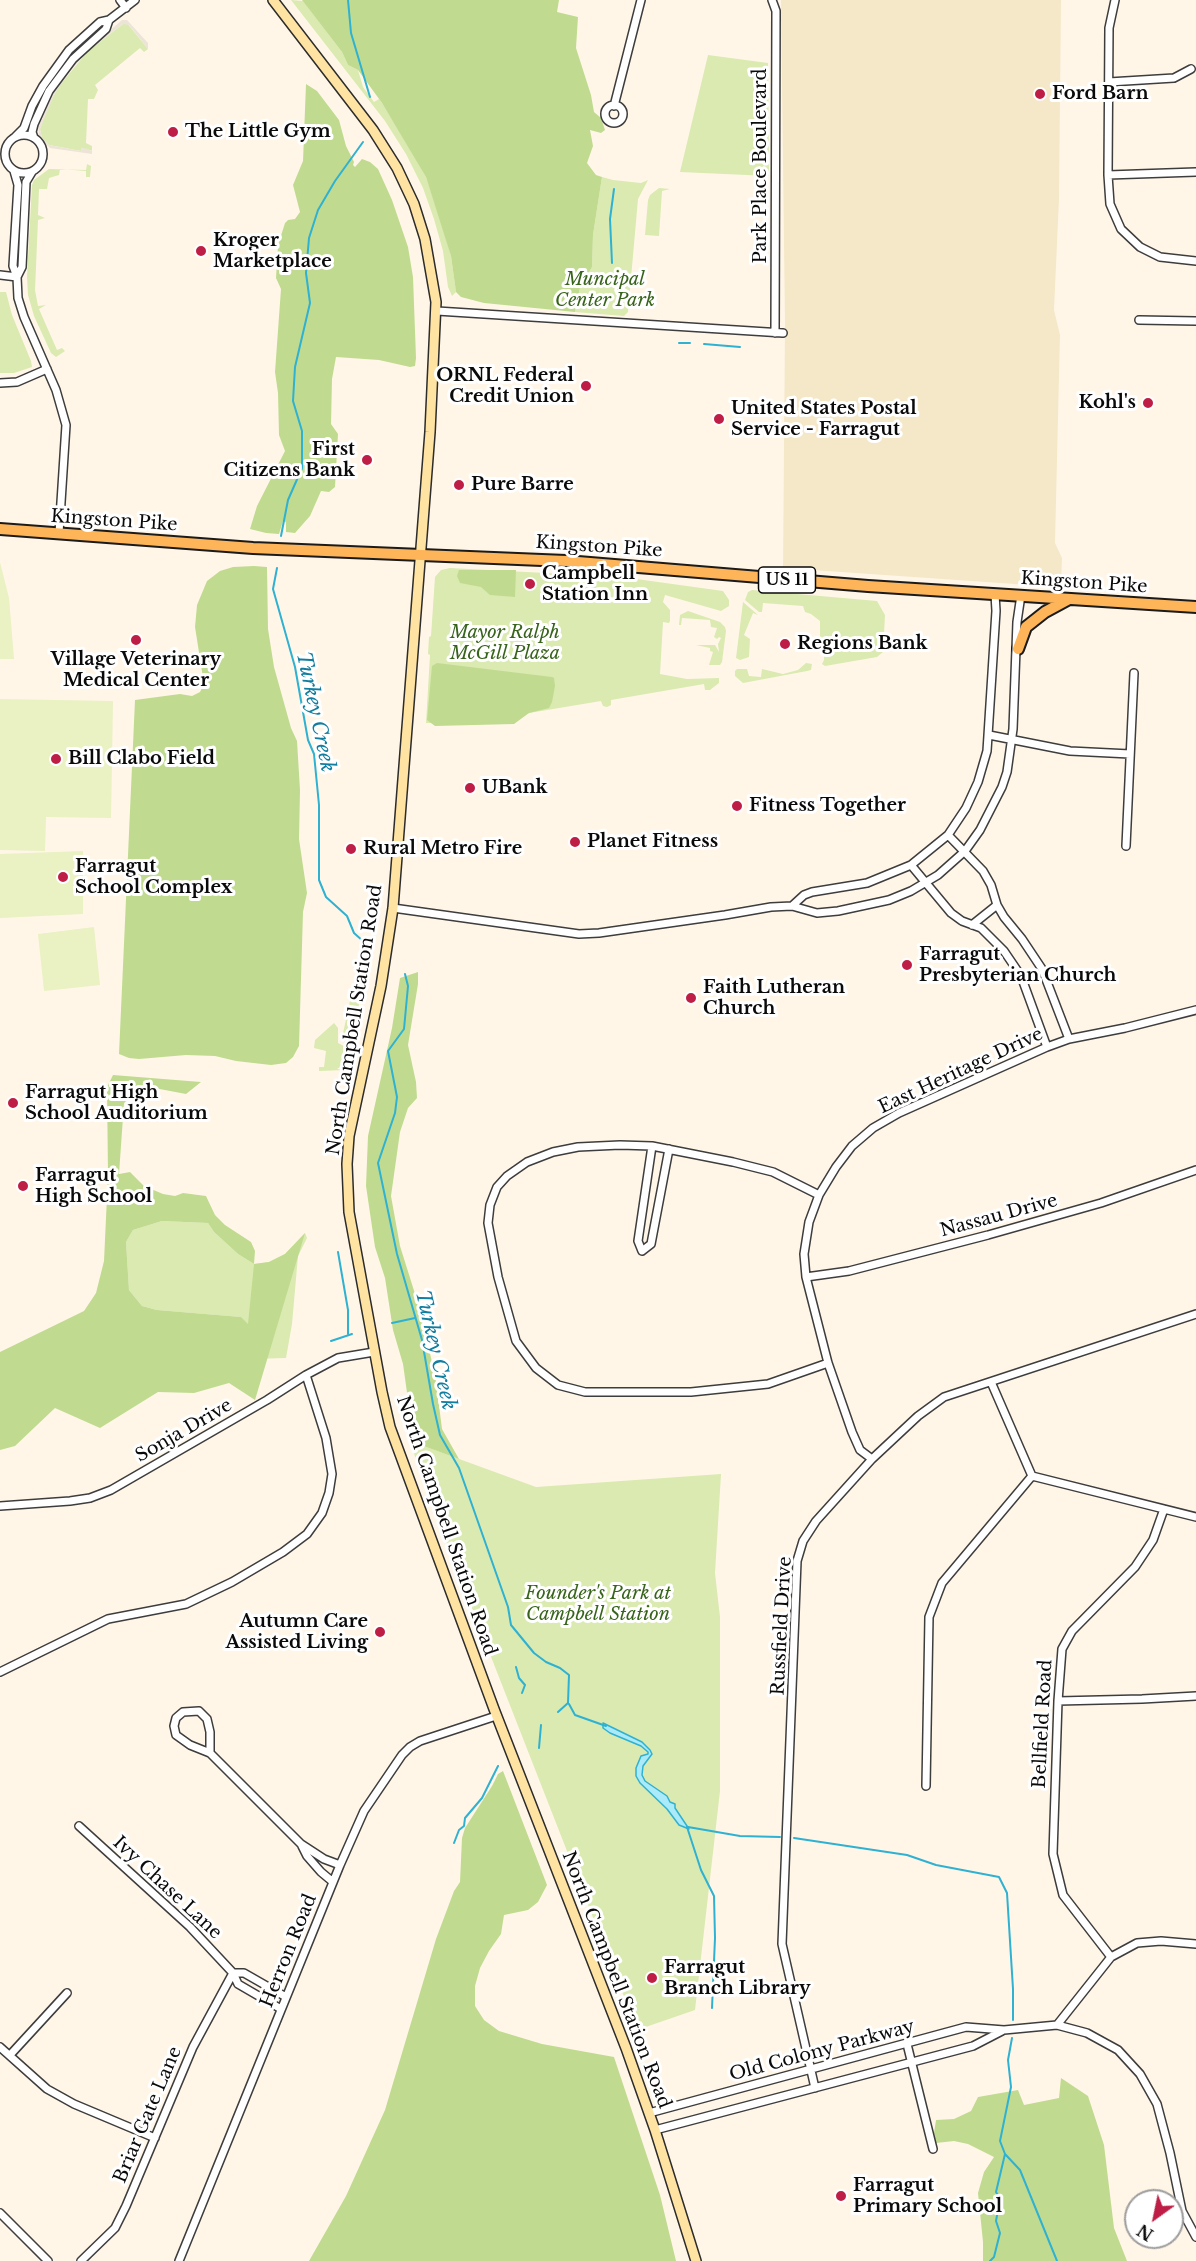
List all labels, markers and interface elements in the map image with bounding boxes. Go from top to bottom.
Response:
street label: Park Place Boulevard [750,68,772,264]
place label: Ford Barn [1052,83,1148,105]
marker: Ford Barn [1033,87,1047,101]
place label: The Little Gym [185,121,331,143]
marker: The Little Gym [166,125,180,139]
place label: Kroger Marketplace [213,230,332,272]
marker: Kroger Marketplace [194,244,208,258]
park label: Muncipal Center Park [555,269,655,312]
place label: ORNL Federal Credit Union [436,365,574,407]
marker: ORNL Federal Credit Union [579,379,593,393]
place label: Kohl's [1079,392,1136,414]
marker: Kohl's [1141,396,1155,410]
place label: United States Postal Service - Farragut [731,398,917,440]
marker: United States Postal Service - Farragut [712,412,726,426]
place label: First Citizens Bank [224,439,355,482]
marker: First Citizens Bank [360,453,374,467]
place label: Pure Barre [471,474,574,496]
marker: Pure Barre [452,478,466,492]
street label: Kingston Pike [50,506,178,536]
street label: Kingston Pike [535,532,663,562]
place label: Campbell Station Inn [542,563,648,606]
road number: US 11 [758,567,816,593]
street label: Kingston Pike [1020,568,1148,598]
marker: Campbell Station Inn [523,577,537,591]
park label: Mayor Ralph McGill Plaza [450,622,560,664]
marker: Village Veterinary Medical Center [129,633,143,647]
place label: Regions Bank [797,633,927,655]
marker: Regions Bank [778,637,792,651]
place label: Village Veterinary Medical Center [51,649,221,692]
water label: Turkey Creek [291,650,339,774]
place label: Bill Clabo Field [68,748,215,770]
marker: Bill Clabo Field [49,752,63,766]
place label: UBank [482,777,548,799]
marker: UBank [463,781,477,795]
place label: Fitness Together [749,795,906,817]
marker: Fitness Together [730,799,744,813]
place label: Planet Fitness [587,831,718,853]
marker: Planet Fitness [568,835,582,849]
place label: Rural Metro Fire [363,838,522,860]
marker: Rural Metro Fire [344,842,358,856]
place label: Farragut School Complex [75,856,232,898]
marker: Farragut School Complex [56,870,70,884]
street label: North Campbell Station Road [323,883,387,1157]
place label: Farragut Presbyterian Church [919,944,1116,986]
marker: Farragut Presbyterian Church [900,958,914,972]
place label: Faith Lutheran Church [703,977,845,1020]
marker: Faith Lutheran Church [684,991,698,1005]
street label: East Heritage Drive [875,1023,1047,1119]
place label: Farragut High School Auditorium [25,1082,208,1124]
marker: Farragut High School Auditorium [6,1096,20,1110]
place label: Farragut High School [35,1165,152,1208]
marker: Farragut High School [16,1179,30,1193]
street label: Nassau Drive [938,1190,1060,1242]
water label: Turkey Creek [410,1288,460,1412]
street label: North Campbell Station Road [391,1393,501,1659]
street label: Sonja Drive [132,1395,236,1467]
street label: Russfield Drive [768,1556,796,1696]
park label: Founder's Park at Campbell Station [525,1583,671,1626]
place label: Autumn Care Assisted Living [225,1611,368,1654]
marker: Autumn Care Assisted Living [373,1625,387,1639]
street label: Bellfield Road [1029,1659,1057,1789]
street label: Ivy Chase Lane [108,1832,226,1944]
street label: North Campbell Station Road [557,1848,675,2112]
street label: Herron Road [256,1891,322,2011]
place label: Farragut Branch Library [664,1957,811,2000]
marker: Farragut Branch Library [645,1971,659,1985]
street label: Old Colony Parkway [727,2016,917,2086]
street label: Briar Gate Lane [110,2044,186,2186]
place label: Farragut Primary School [853,2175,1002,2218]
marker: Farragut Primary School [834,2189,848,2203]
north arrow [1124,2189,1184,2249]
text: N [1134,2220,1157,2245]

